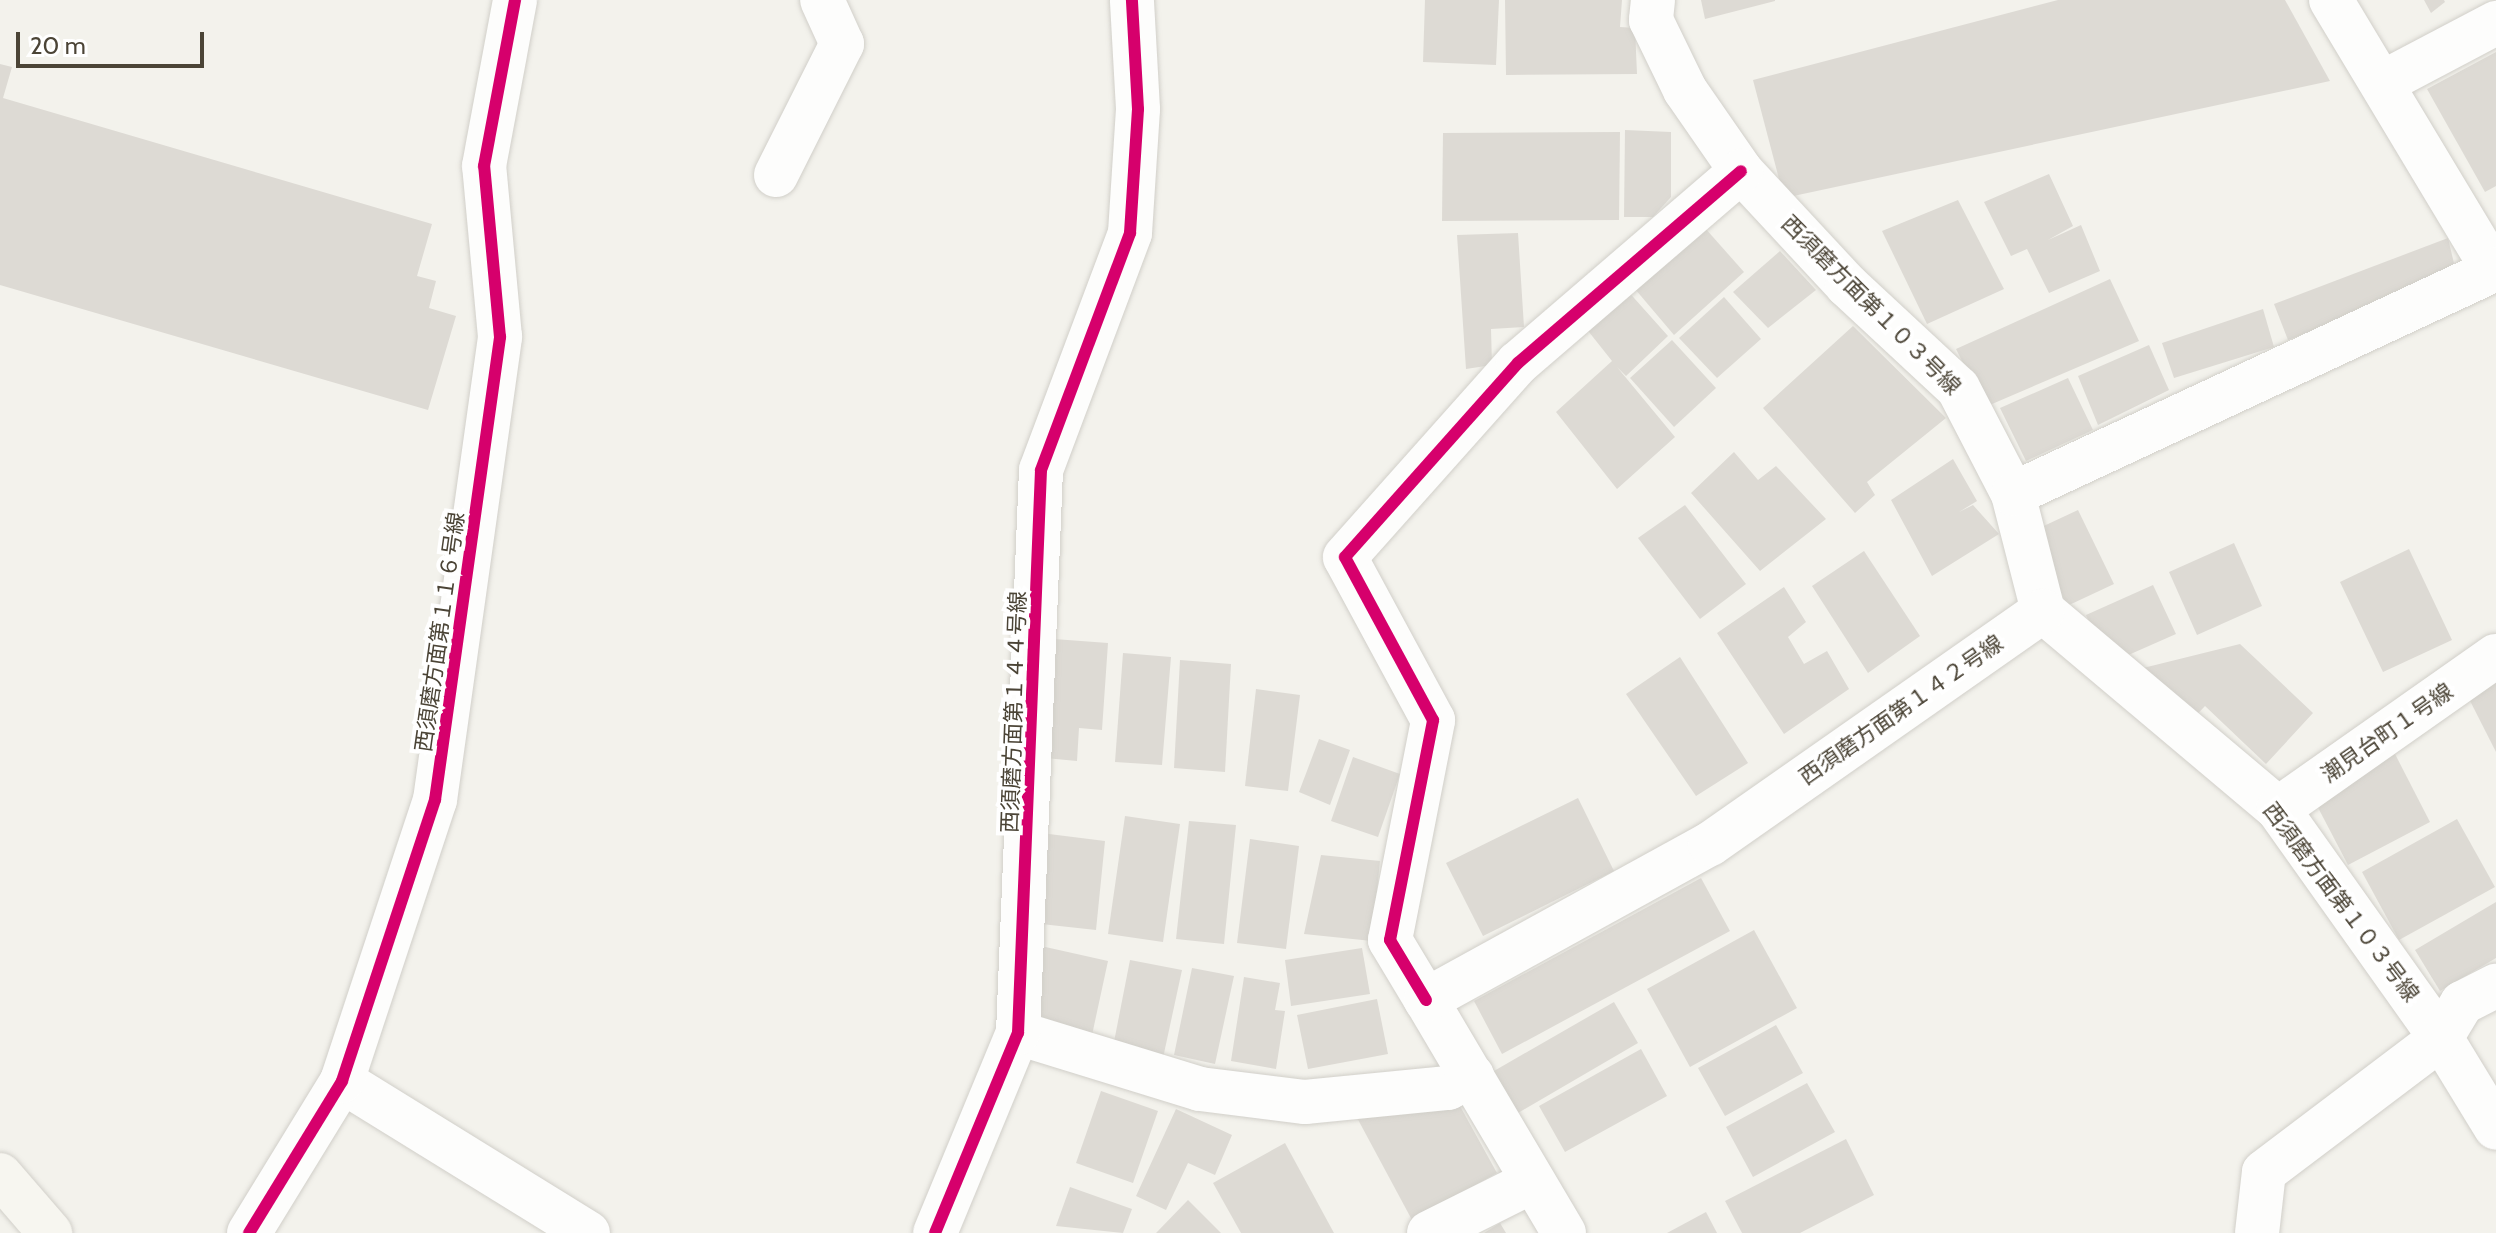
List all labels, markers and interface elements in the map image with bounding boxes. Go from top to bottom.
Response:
scale bar [20,16,208,66]
text: 20 m [30,31,86,60]
street label: 西須磨方面第１０３号線 [1776,210,1966,400]
street label: 西須磨方面第１１６号線 [410,510,470,754]
street label: 西須磨方面第１４４号線 [997,591,1031,833]
street label: 西須磨方面第１４２号線 [1794,630,2008,790]
street label: 潮見台町１号線 [2316,678,2458,788]
street label: 西須磨方面第１０３号線 [2258,797,2424,1007]

